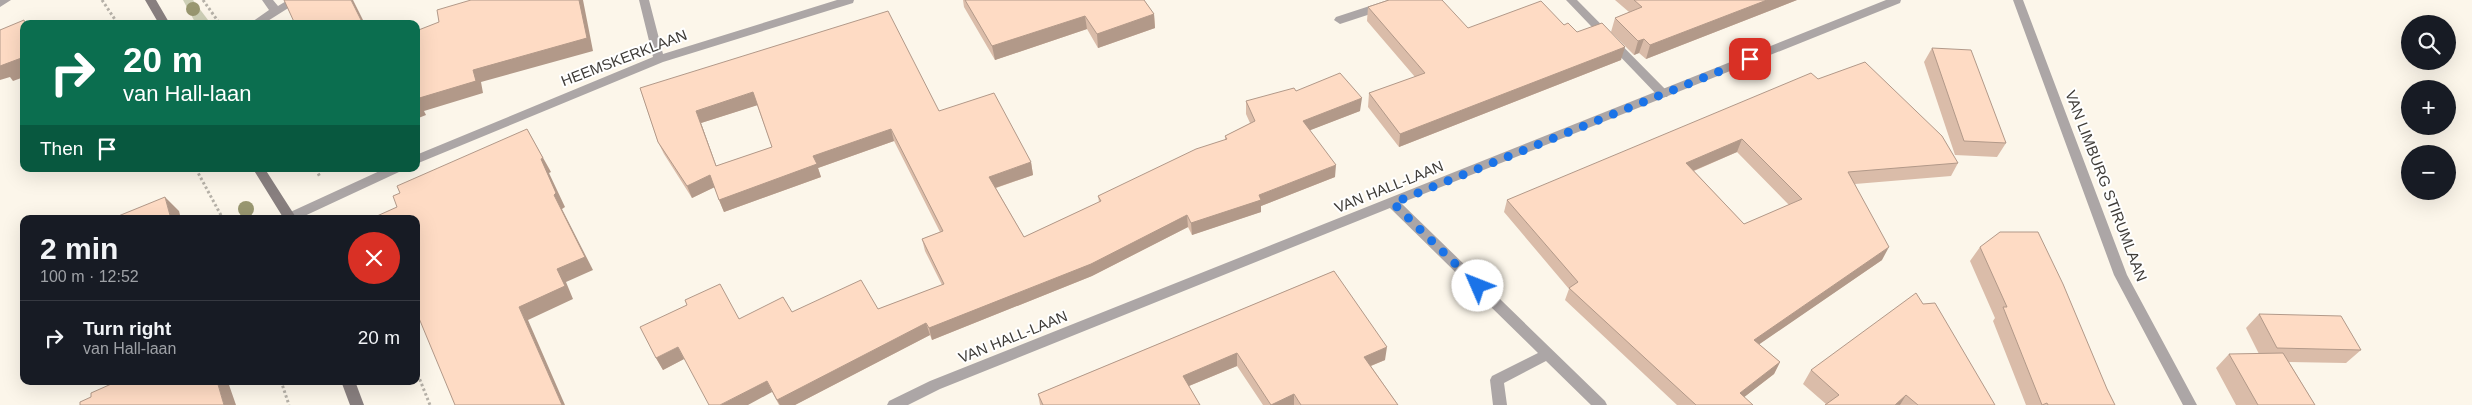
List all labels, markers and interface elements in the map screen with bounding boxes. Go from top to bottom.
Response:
map controls [2401,15,2456,200]
button: search [2401,15,2456,70]
street label: HEEMSKERKLAAN [559,26,689,89]
pin [1729,38,1771,80]
icon: right [40,40,105,105]
text: 20 m [123,40,203,79]
icon: arrive [1736,45,1764,73]
button: + [2401,80,2456,135]
text: van Hall-laan [123,81,251,106]
street label: VAN LIMBURG STIRUMLAAN [2062,88,2151,284]
icon: arrive [93,135,121,163]
text: Then [40,138,83,159]
button: − [2401,145,2456,200]
street label: VAN HALL-LAAN [1332,157,1446,216]
text: 2 min [40,232,118,265]
button: close [348,232,400,284]
position arrow [1451,259,1503,311]
text: 100 m · 12:52 [40,268,139,285]
street label: VAN HALL-LAAN [956,307,1070,366]
text: Turn right [83,318,171,339]
icon: right [40,324,68,352]
text: 20 m [358,327,400,348]
text: van Hall-laan [83,340,176,357]

